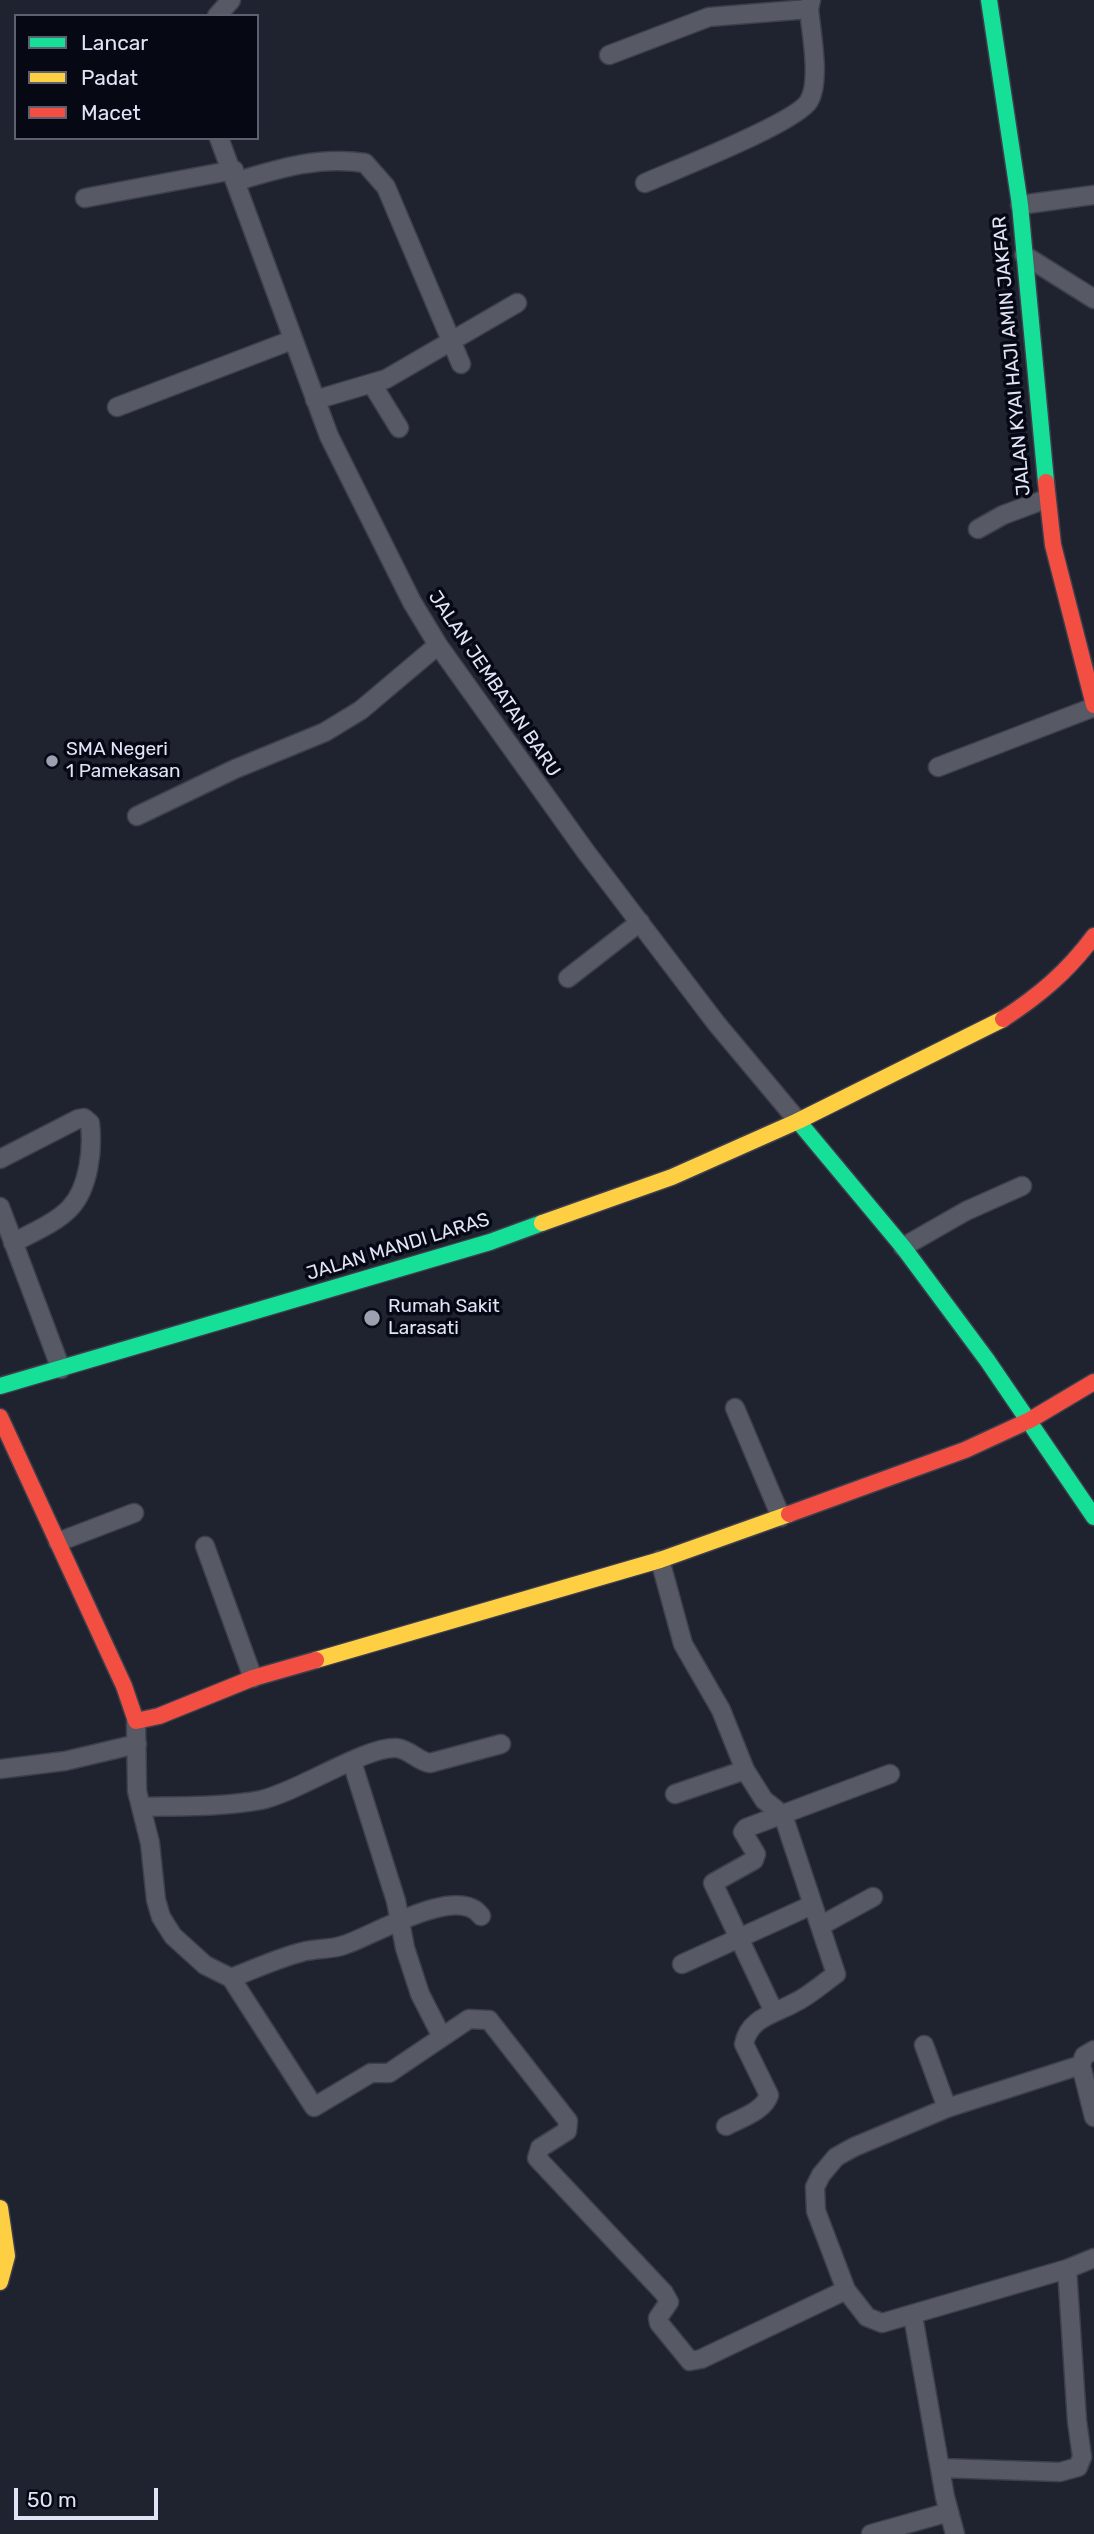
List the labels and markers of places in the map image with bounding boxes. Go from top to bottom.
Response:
place label: SMA Negeri 1 Pamekasan [66,739,181,783]
marker: SMA Negeri 1 Pamekasan [44,753,60,769]
place label: Rumah Sakit Larasati [388,1296,500,1340]
marker: Rumah Sakit Larasati [362,1308,382,1328]

